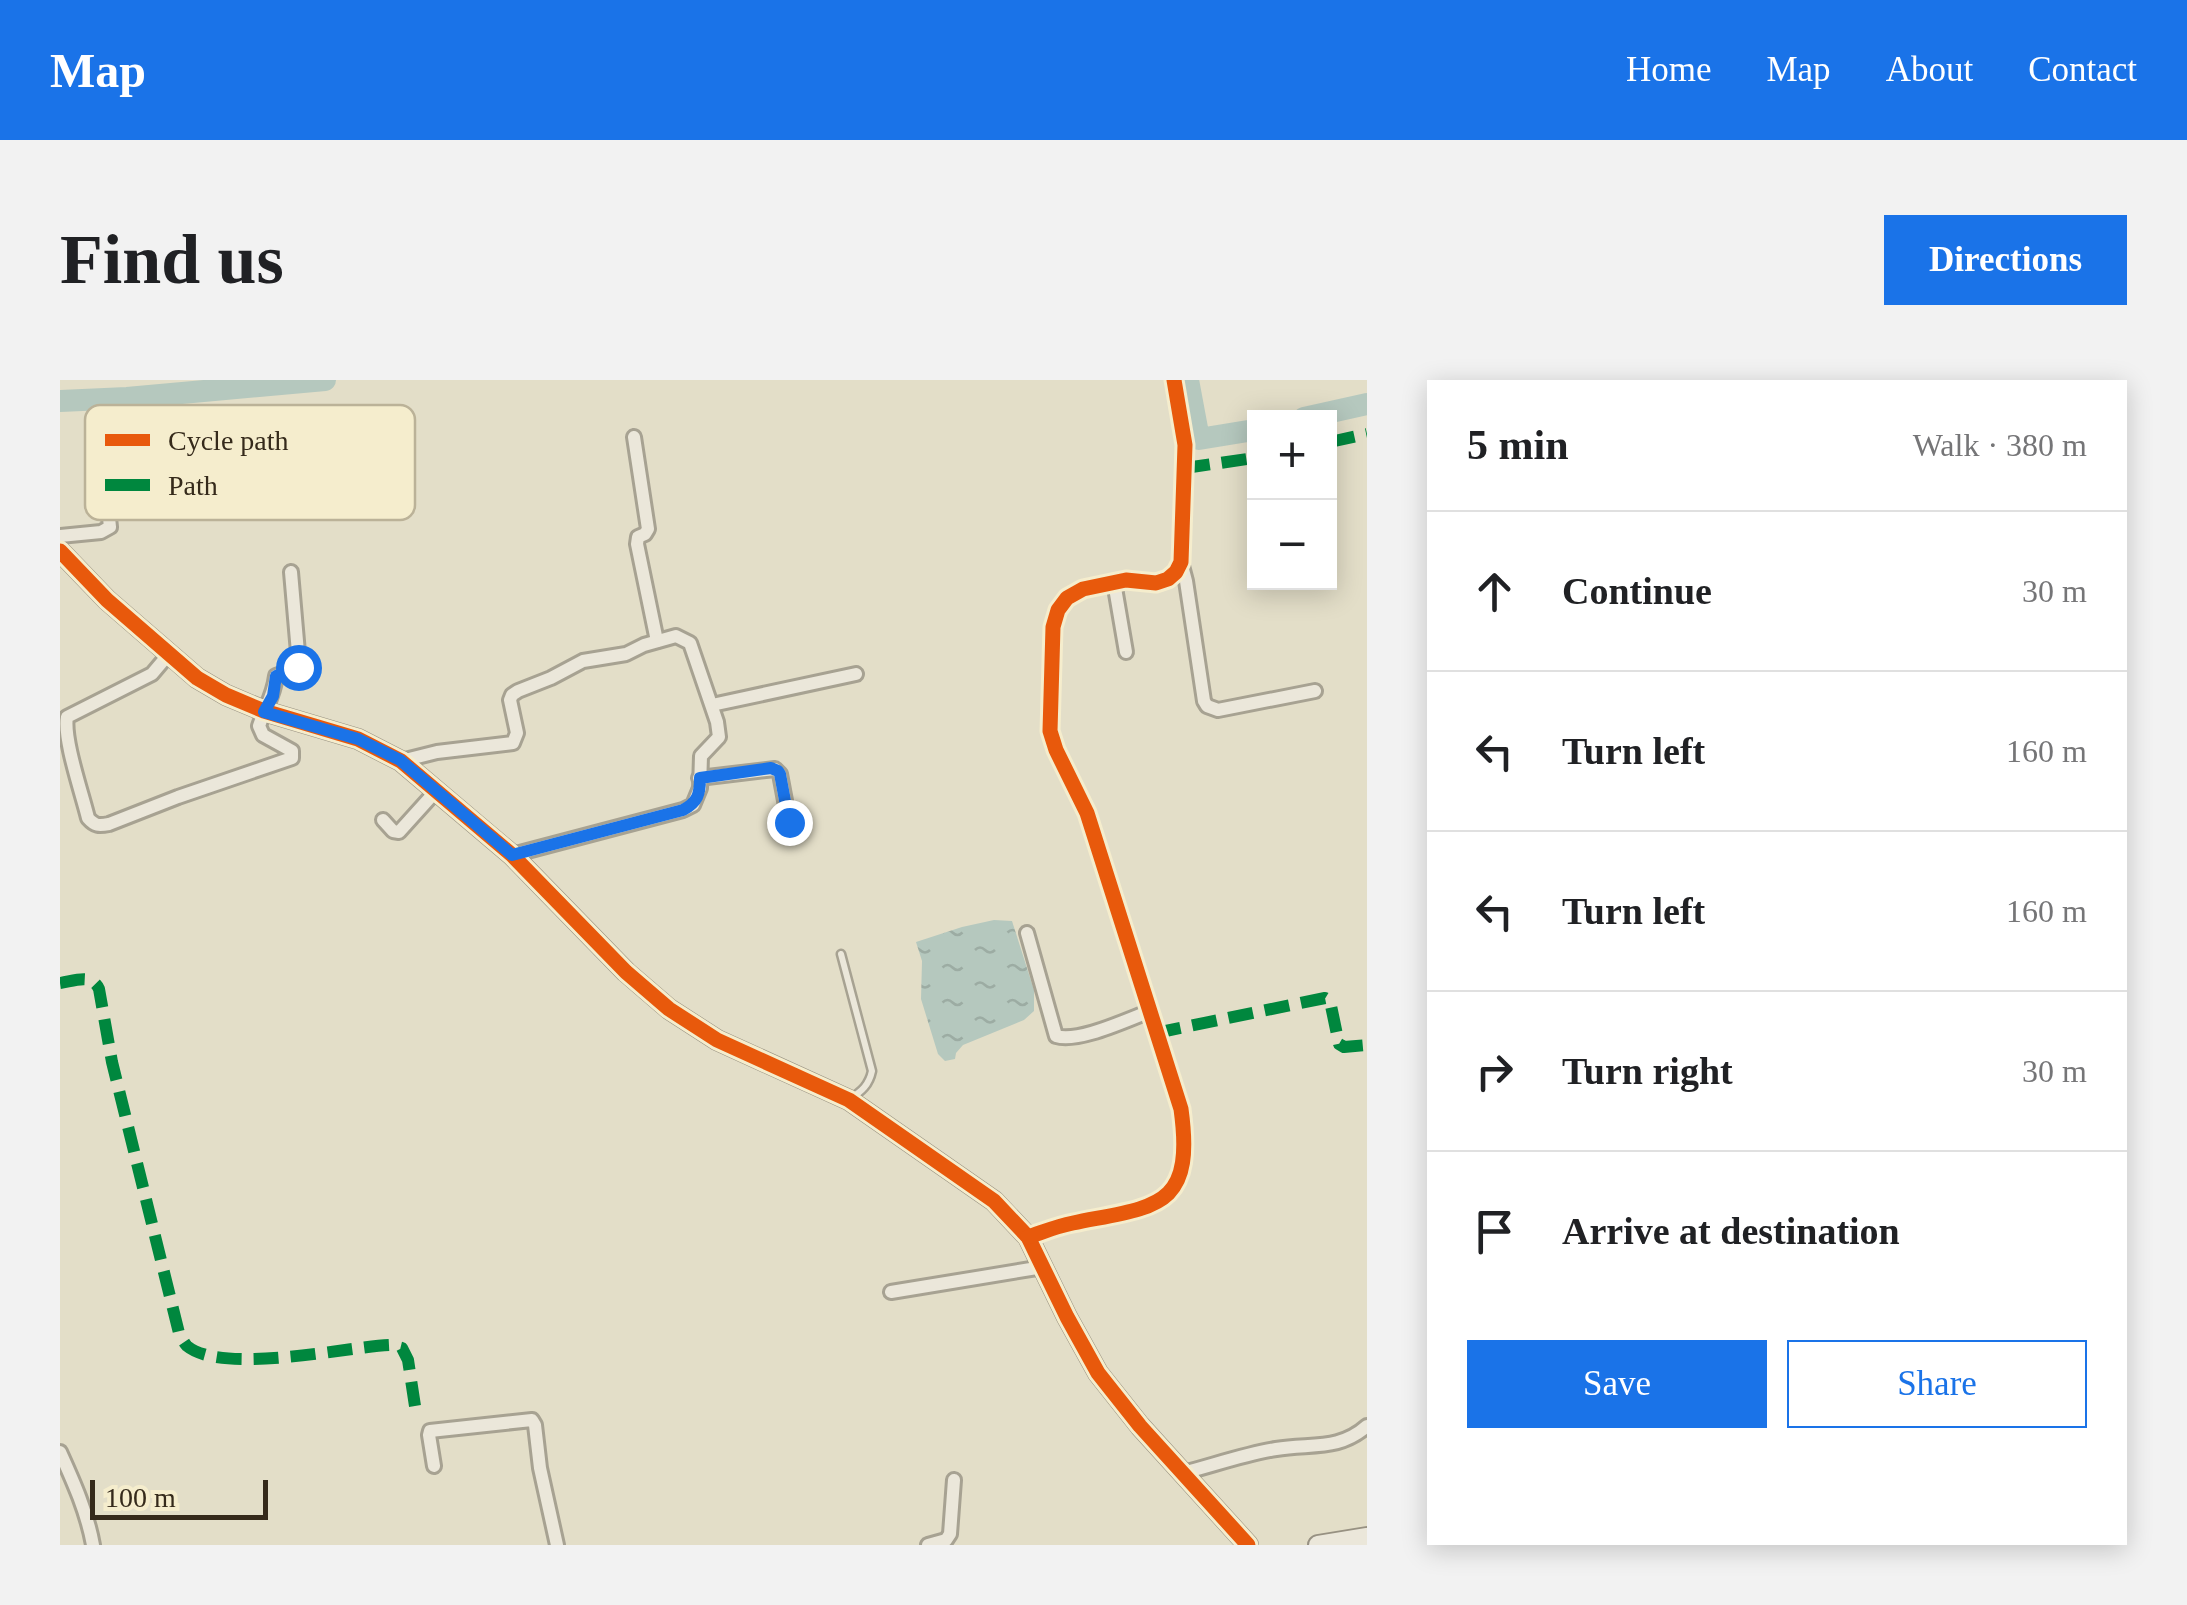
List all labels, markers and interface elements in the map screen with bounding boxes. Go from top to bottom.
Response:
text: Map [50,44,146,97]
text: Home [1626,50,1711,89]
text: Map [1766,50,1831,89]
text: About [1886,50,1973,89]
text: Contact [2028,50,2137,89]
button: Directions [1884,215,2127,305]
text: Find us [60,221,284,298]
legend [85,405,415,520]
map controls [1247,410,1337,590]
button: + [1247,410,1337,500]
text: 5 min [1467,422,1569,468]
text: Cycle path [168,425,289,456]
text: Walk · 380 m [1913,427,2087,463]
text: Path [168,470,218,501]
button: − [1247,500,1337,590]
icon: ahead [1467,564,1522,619]
text: Continue [1562,570,1712,612]
text: 30 m [2022,573,2087,609]
route start [276,645,322,691]
icon: left [1467,724,1522,779]
text: Turn left [1562,730,1705,772]
text: 160 m [2006,733,2087,769]
route end [767,800,813,846]
icon: left [1467,884,1522,939]
text: Turn left [1562,890,1705,932]
text: 160 m [2006,893,2087,929]
icon: right [1467,1044,1522,1099]
text: Turn right [1562,1050,1733,1092]
text: 30 m [2022,1053,2087,1089]
icon: arrive [1467,1204,1522,1259]
text: Arrive at destination [1562,1210,1900,1252]
button: Save [1467,1340,1767,1428]
button: Share [1787,1340,2087,1428]
scale bar [90,1475,268,1520]
text: 100 m [105,1482,176,1513]

